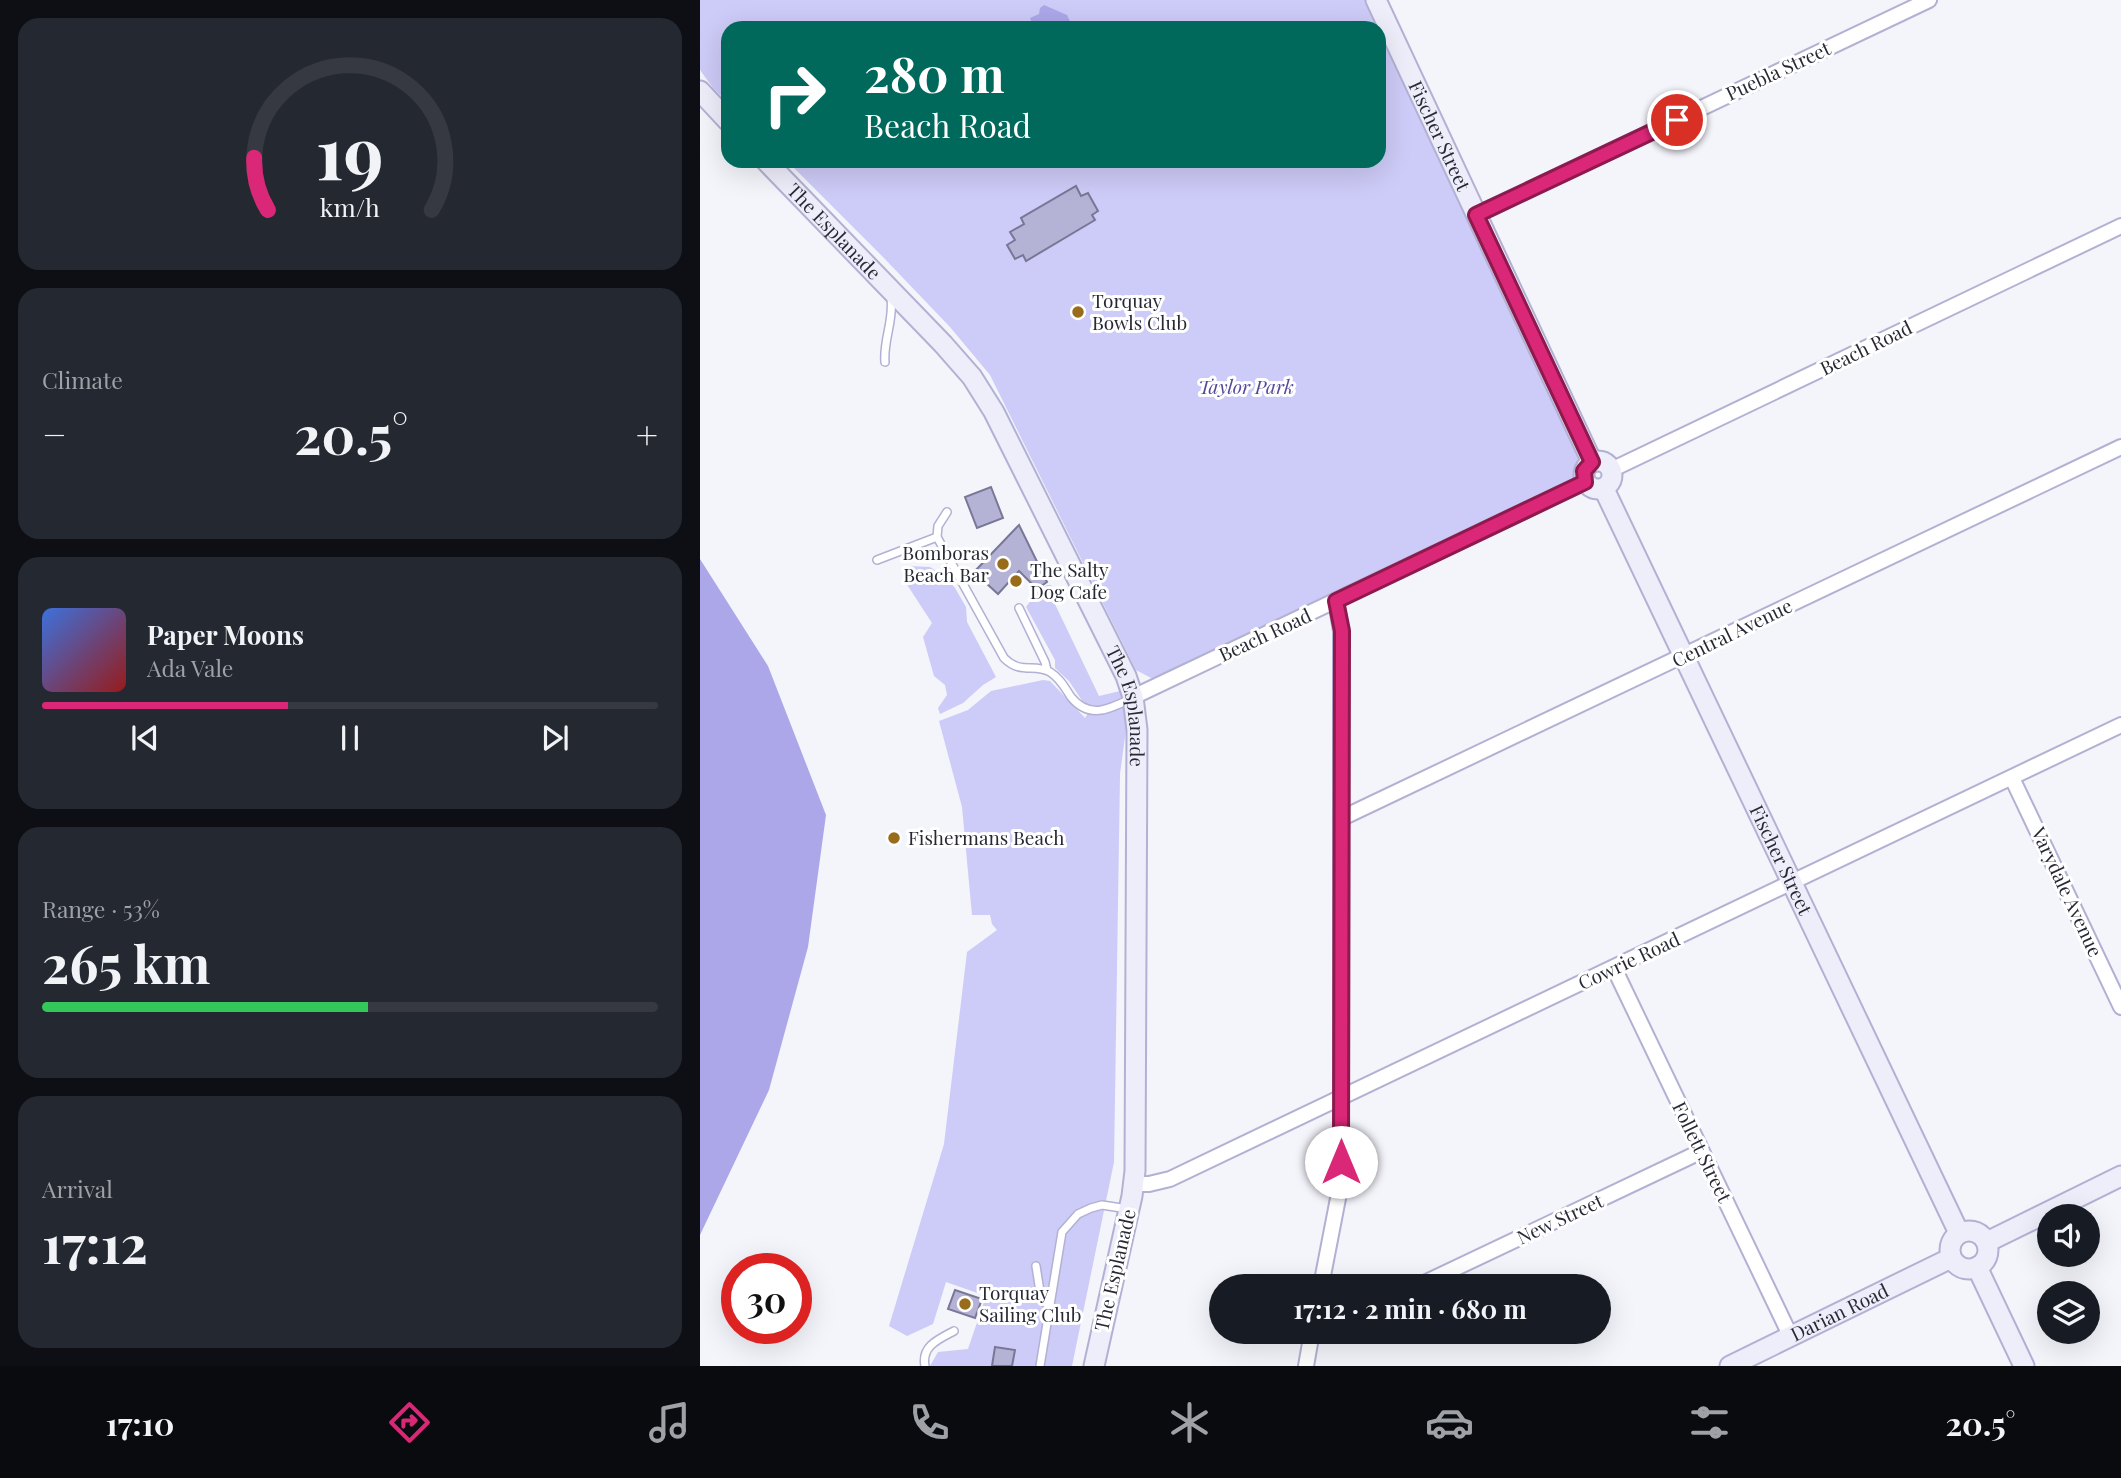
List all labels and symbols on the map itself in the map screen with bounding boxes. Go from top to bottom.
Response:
street label: Puebla Street [1721,34,1834,106]
street label: Fischer Street [1404,76,1477,195]
pin [1647,90,1707,150]
street label: The Esplanade [782,177,888,285]
place label: Torquay Bowls Club [1092,287,1187,335]
marker: Torquay Bowls Club [1070,304,1086,320]
street label: Beach Road [1815,314,1916,381]
park label: Taylor Park [1198,373,1294,399]
place label: Bomboras Beach Bar [902,539,990,587]
marker: Bomboras Beach Bar [995,556,1011,572]
place label: The Salty Dog Cafe [1030,556,1109,604]
marker: The Salty Dog Cafe [1008,573,1024,589]
street label: Central Avenue [1667,592,1796,672]
street label: Beach Road [1214,601,1315,667]
street label: The Esplanade [1101,641,1151,767]
street label: Fischer Street [1745,800,1819,919]
street label: Varydale Avenue [2026,822,2109,961]
place label: Fishermans Beach [908,824,1064,850]
marker: Fishermans Beach [886,830,902,846]
street label: Cowrie Road [1573,925,1684,995]
street label: Follett Street [1667,1097,1739,1206]
position arrow [1304,1125,1378,1199]
street label: New Street [1512,1187,1607,1249]
street label: The Esplanade [1087,1206,1141,1333]
speed limit sign: 30 [721,1253,812,1344]
street label: Darian Road [1786,1277,1892,1346]
place label: Torquay Sailing Club [979,1279,1081,1327]
marker: Torquay Sailing Club [957,1296,973,1312]

